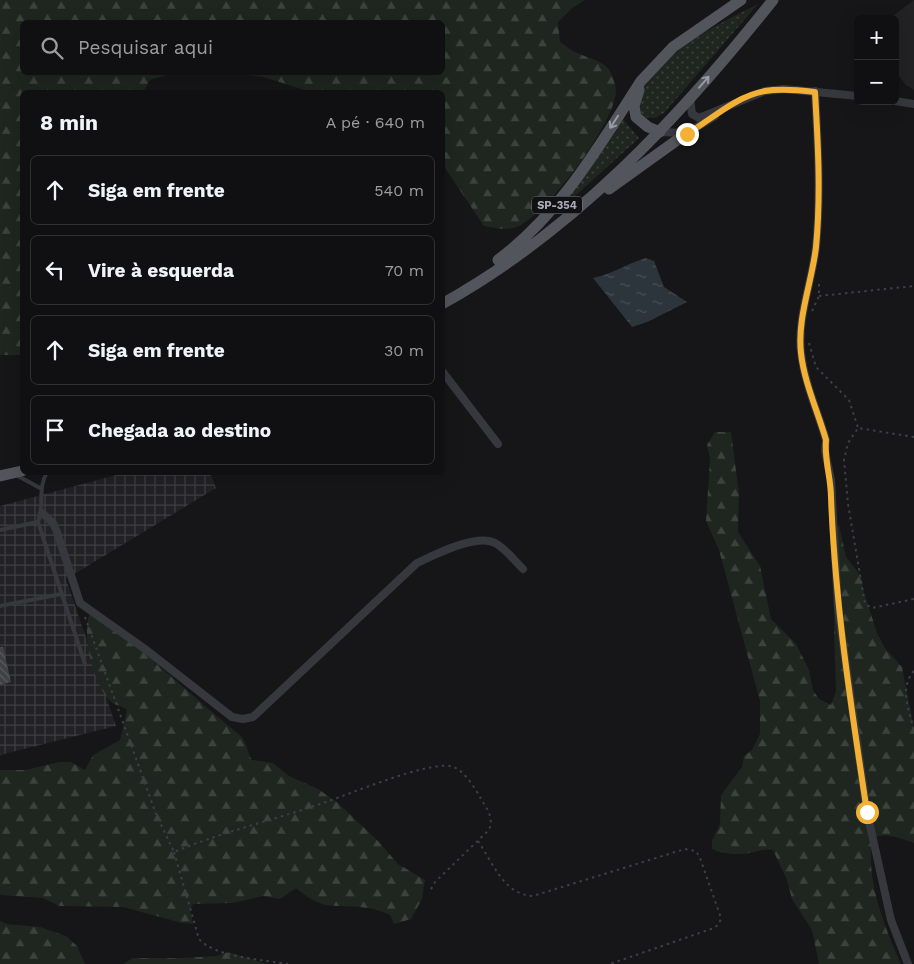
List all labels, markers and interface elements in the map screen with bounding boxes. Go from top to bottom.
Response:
map controls [854,15,899,105]
button: + [854,15,899,60]
search box [20,20,445,75]
icon: search [38,34,66,62]
text: Pesquisar aqui [78,36,213,59]
button: − [854,60,899,105]
one-way arrow [698,76,709,89]
text: 8 min [40,110,98,135]
text: A pé · 640 m [326,113,425,132]
one-way arrow [609,115,619,129]
route end [676,123,699,146]
icon: ahead [41,176,69,204]
text: Siga em frente [88,179,225,202]
text: 540 m [374,181,424,200]
road number: SP-354 [532,196,582,214]
icon: left [41,256,69,284]
text: Vire à esquerda [88,259,234,282]
text: 70 m [385,261,424,280]
icon: ahead [41,336,69,364]
text: Siga em frente [88,339,225,362]
text: 30 m [384,341,424,360]
icon: arrive [41,416,69,444]
text: Chegada ao destino [88,419,271,442]
route start [856,801,879,824]

